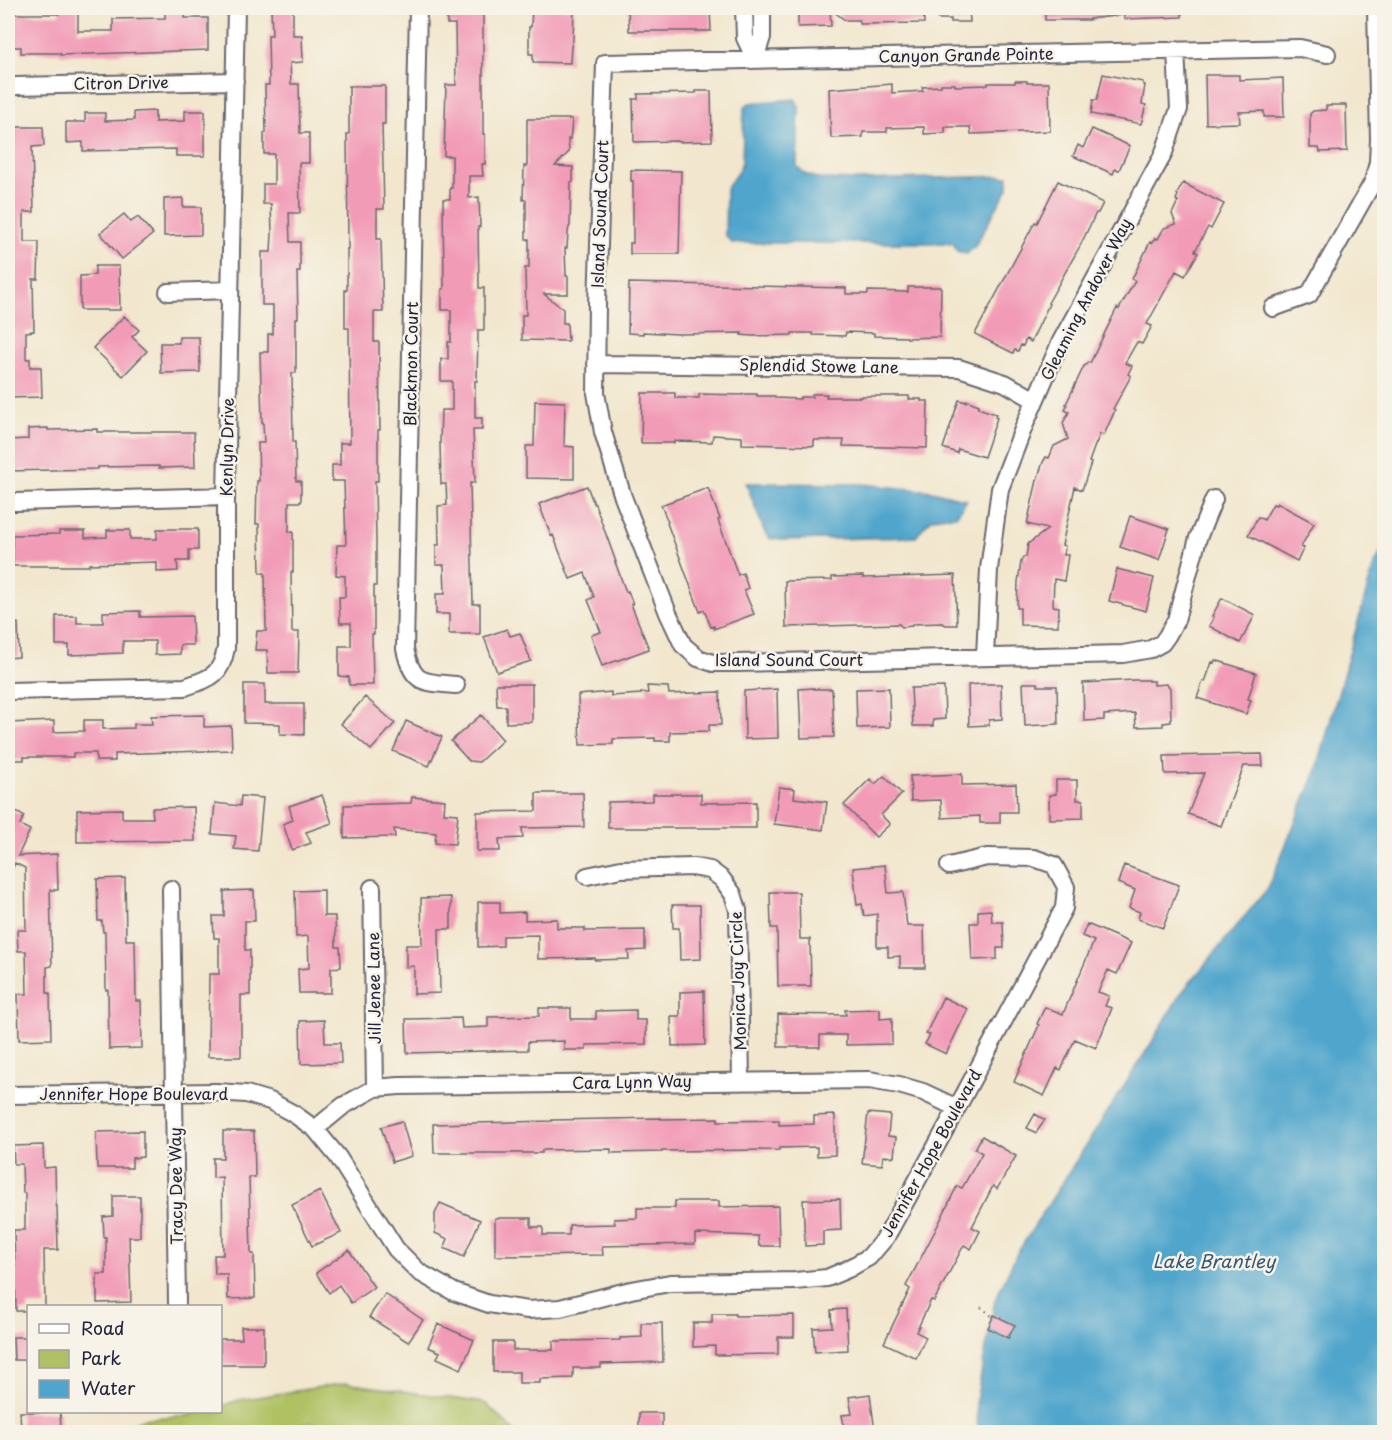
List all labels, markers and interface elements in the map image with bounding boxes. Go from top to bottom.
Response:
street label: Canyon Grande Pointe [878,40,1054,68]
street label: Citron Drive [73,69,169,95]
street label: Island Sound Court [584,139,614,288]
street label: Gleaming Andover Way [1034,213,1137,384]
street label: Blackmon Court [397,301,423,427]
street label: Splendid Stowe Lane [739,352,899,378]
street label: Kenlyn Drive [213,397,239,497]
street label: Island Sound Court [715,647,864,671]
street label: Monica Joy Circle [723,911,751,1051]
street label: Jill Jenee Lane [360,931,386,1044]
street label: Jennifer Hope Boulevard [874,1064,986,1241]
street label: Cara Lynn Way [572,1068,692,1094]
street label: Jennifer Hope Boulevard [40,1081,229,1105]
street label: Tracy Dee Way [162,1127,188,1245]
water label: Lake Brantley [1153,1247,1277,1274]
legend [27,1305,222,1413]
text: Road [81,1314,125,1341]
text: Park [81,1344,121,1371]
text: Water [81,1374,136,1401]

